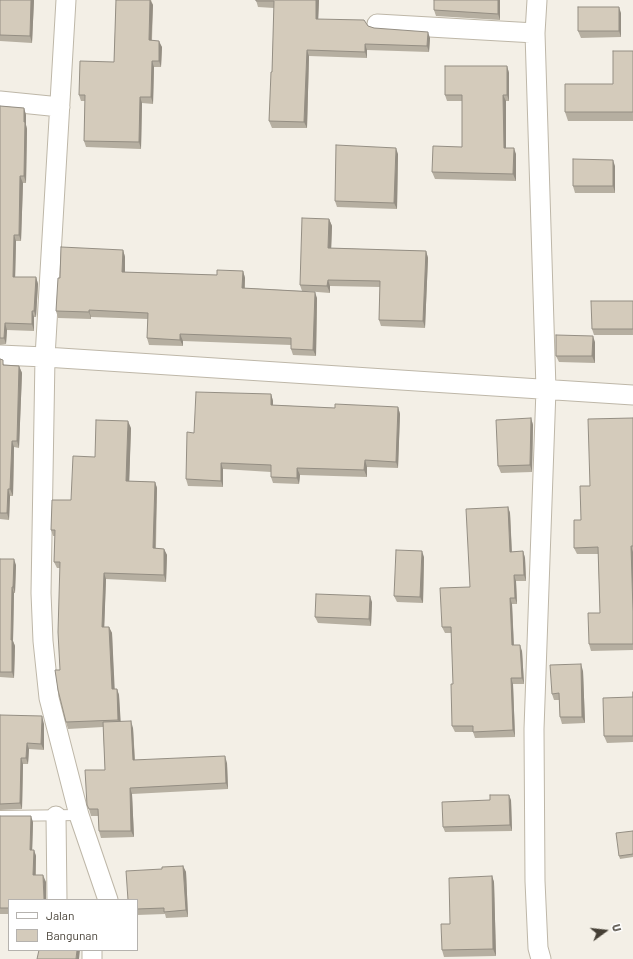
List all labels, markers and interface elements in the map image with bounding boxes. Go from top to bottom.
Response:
legend [8,899,138,951]
text: Jalan [46,908,74,922]
north arrow [585,911,625,951]
text: U [610,923,624,933]
text: Bangunan [46,928,98,942]

